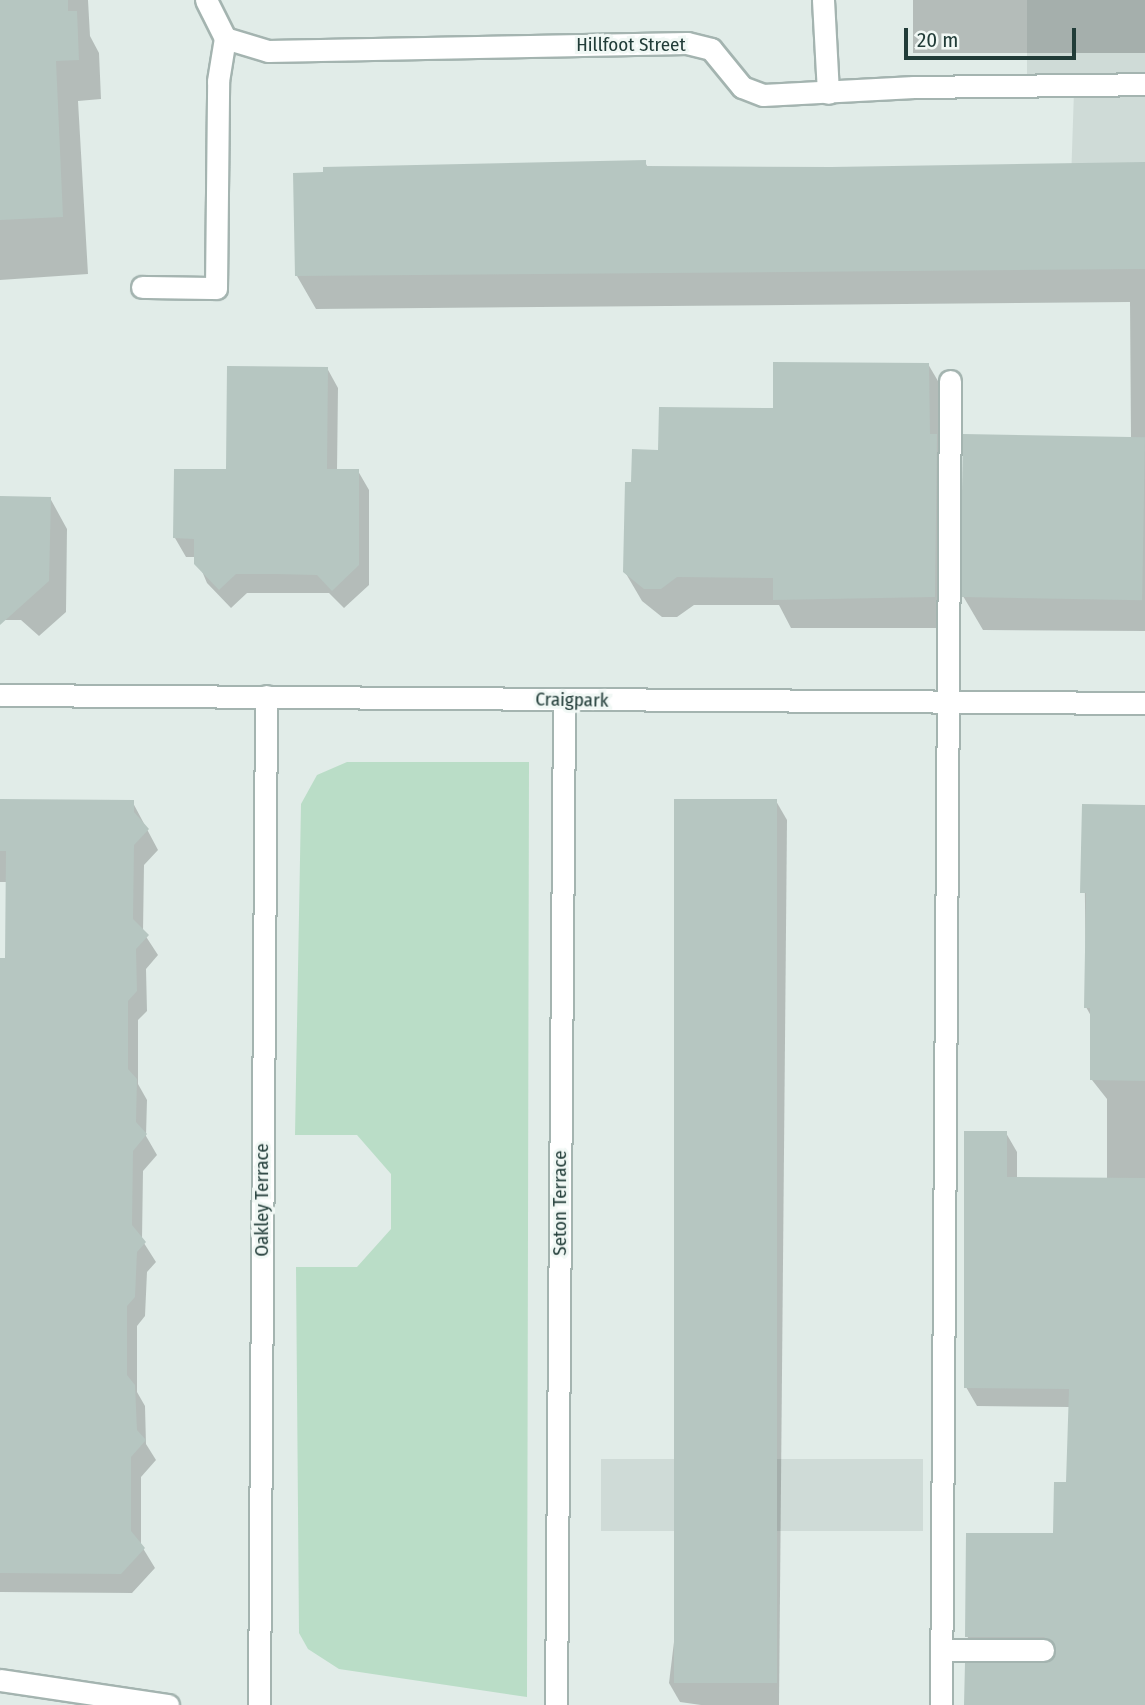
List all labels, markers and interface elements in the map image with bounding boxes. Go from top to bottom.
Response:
scale bar [907,14,1078,58]
text: 20 m [917,27,958,53]
street label: Hillfoot Street [576,34,686,56]
street label: Craigpark [535,688,609,712]
street label: Oakley Terrace [251,1143,273,1257]
street label: Seton Terrace [549,1150,571,1256]

